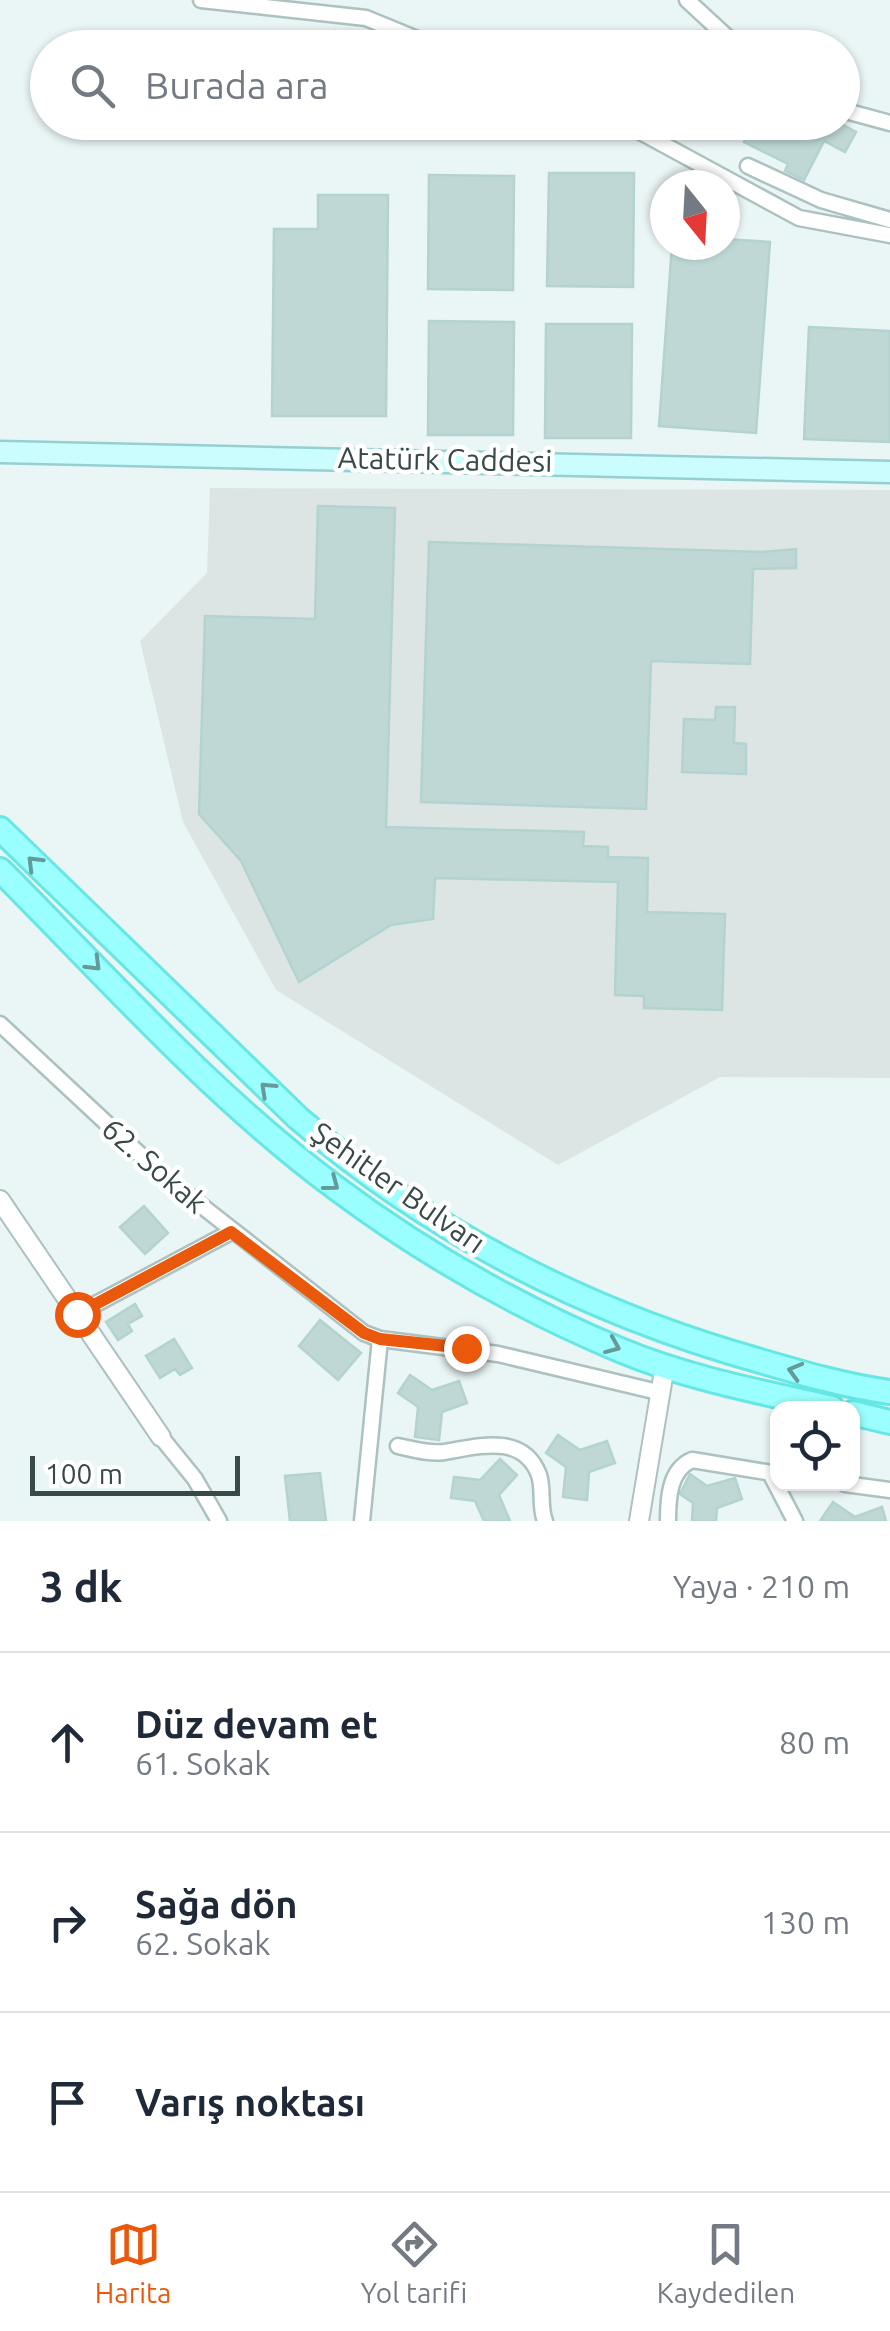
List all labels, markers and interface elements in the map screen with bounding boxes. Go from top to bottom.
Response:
search box [30,30,860,140]
icon: search [65,58,120,113]
text: Burada ara [145,64,329,106]
north arrow [650,170,740,260]
street label: Atatürk Caddesi [337,440,553,478]
one-way arrow [27,857,45,875]
one-way arrow [82,952,100,970]
one-way arrow [261,1083,279,1101]
street label: 62. Sokak [96,1111,214,1220]
street label: Şehitler Bulvarı [305,1115,492,1260]
one-way arrow [321,1173,339,1190]
route start [55,1292,101,1338]
route end [444,1326,490,1372]
one-way arrow [603,1334,621,1354]
one-way arrow [787,1362,804,1383]
map controls [770,1401,860,1491]
button: locate [770,1401,860,1491]
scale bar [30,1451,240,1496]
text: 100 m [45,1458,123,1489]
text: 3 dk [40,1563,122,1610]
text: Yaya · 210 m [673,1568,850,1604]
text: Düz devam et [135,1703,378,1745]
icon: ahead [40,1715,95,1770]
text: 80 m [779,1724,850,1760]
text: 61. Sokak [135,1745,271,1781]
text: Sağa dön [135,1883,297,1925]
icon: right [40,1895,95,1950]
text: 130 m [761,1904,850,1940]
text: 62. Sokak [135,1925,271,1961]
icon: arrive [40,2075,95,2130]
text: Varış noktası [135,2081,365,2123]
tab: Harita [95,2217,171,2308]
tab: Yol tarifi [361,2217,467,2308]
tab: Kaydedilen [657,2217,795,2308]

